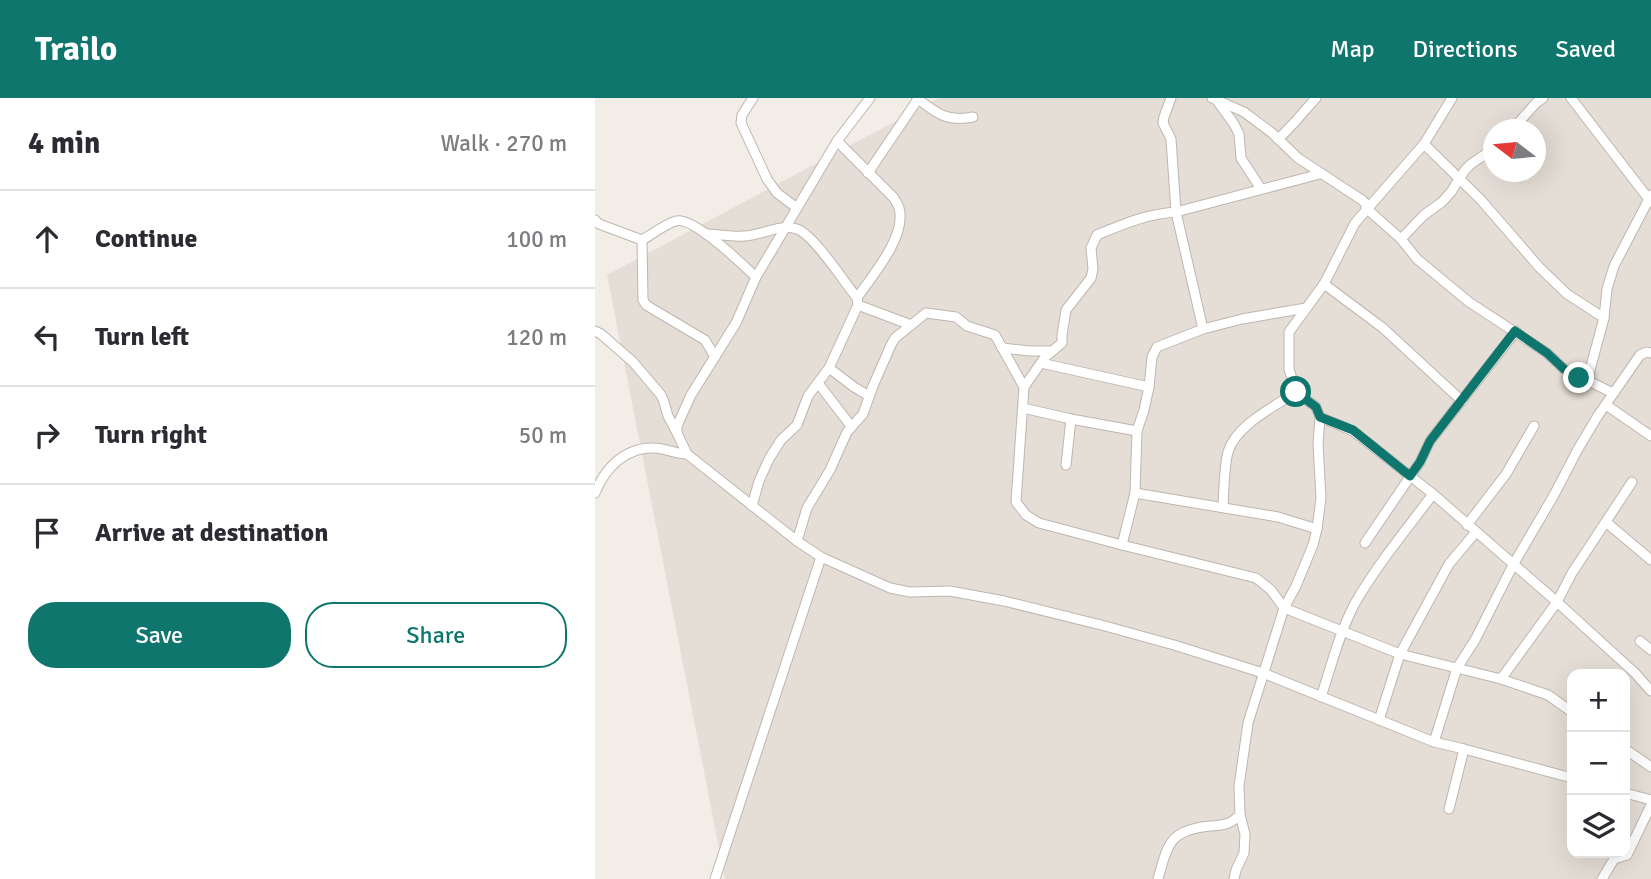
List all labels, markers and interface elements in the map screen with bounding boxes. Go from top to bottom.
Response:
text: Trailo [35,29,117,70]
text: Map [1330,34,1375,64]
text: Directions [1413,34,1518,64]
text: Saved [1556,34,1616,64]
north arrow [1483,119,1546,182]
text: 4 min [28,125,100,162]
text: Walk · 270 m [441,129,567,158]
icon: ahead [28,220,66,258]
text: Continue [95,223,197,255]
text: 100 m [506,225,567,254]
icon: left [28,318,66,356]
text: Turn left [95,321,189,353]
text: 120 m [506,323,567,352]
route end [1563,362,1594,393]
route start [1280,376,1311,407]
icon: right [28,416,66,454]
text: Turn right [95,419,207,451]
text: 50 m [519,421,567,450]
icon: arrive [28,514,66,552]
text: Arrive at destination [95,517,328,549]
button: Save [28,602,291,668]
button: Share [305,602,567,668]
map controls [1567,669,1630,858]
button: + [1567,669,1630,732]
button: − [1567,732,1630,795]
button: layers [1567,795,1630,858]

